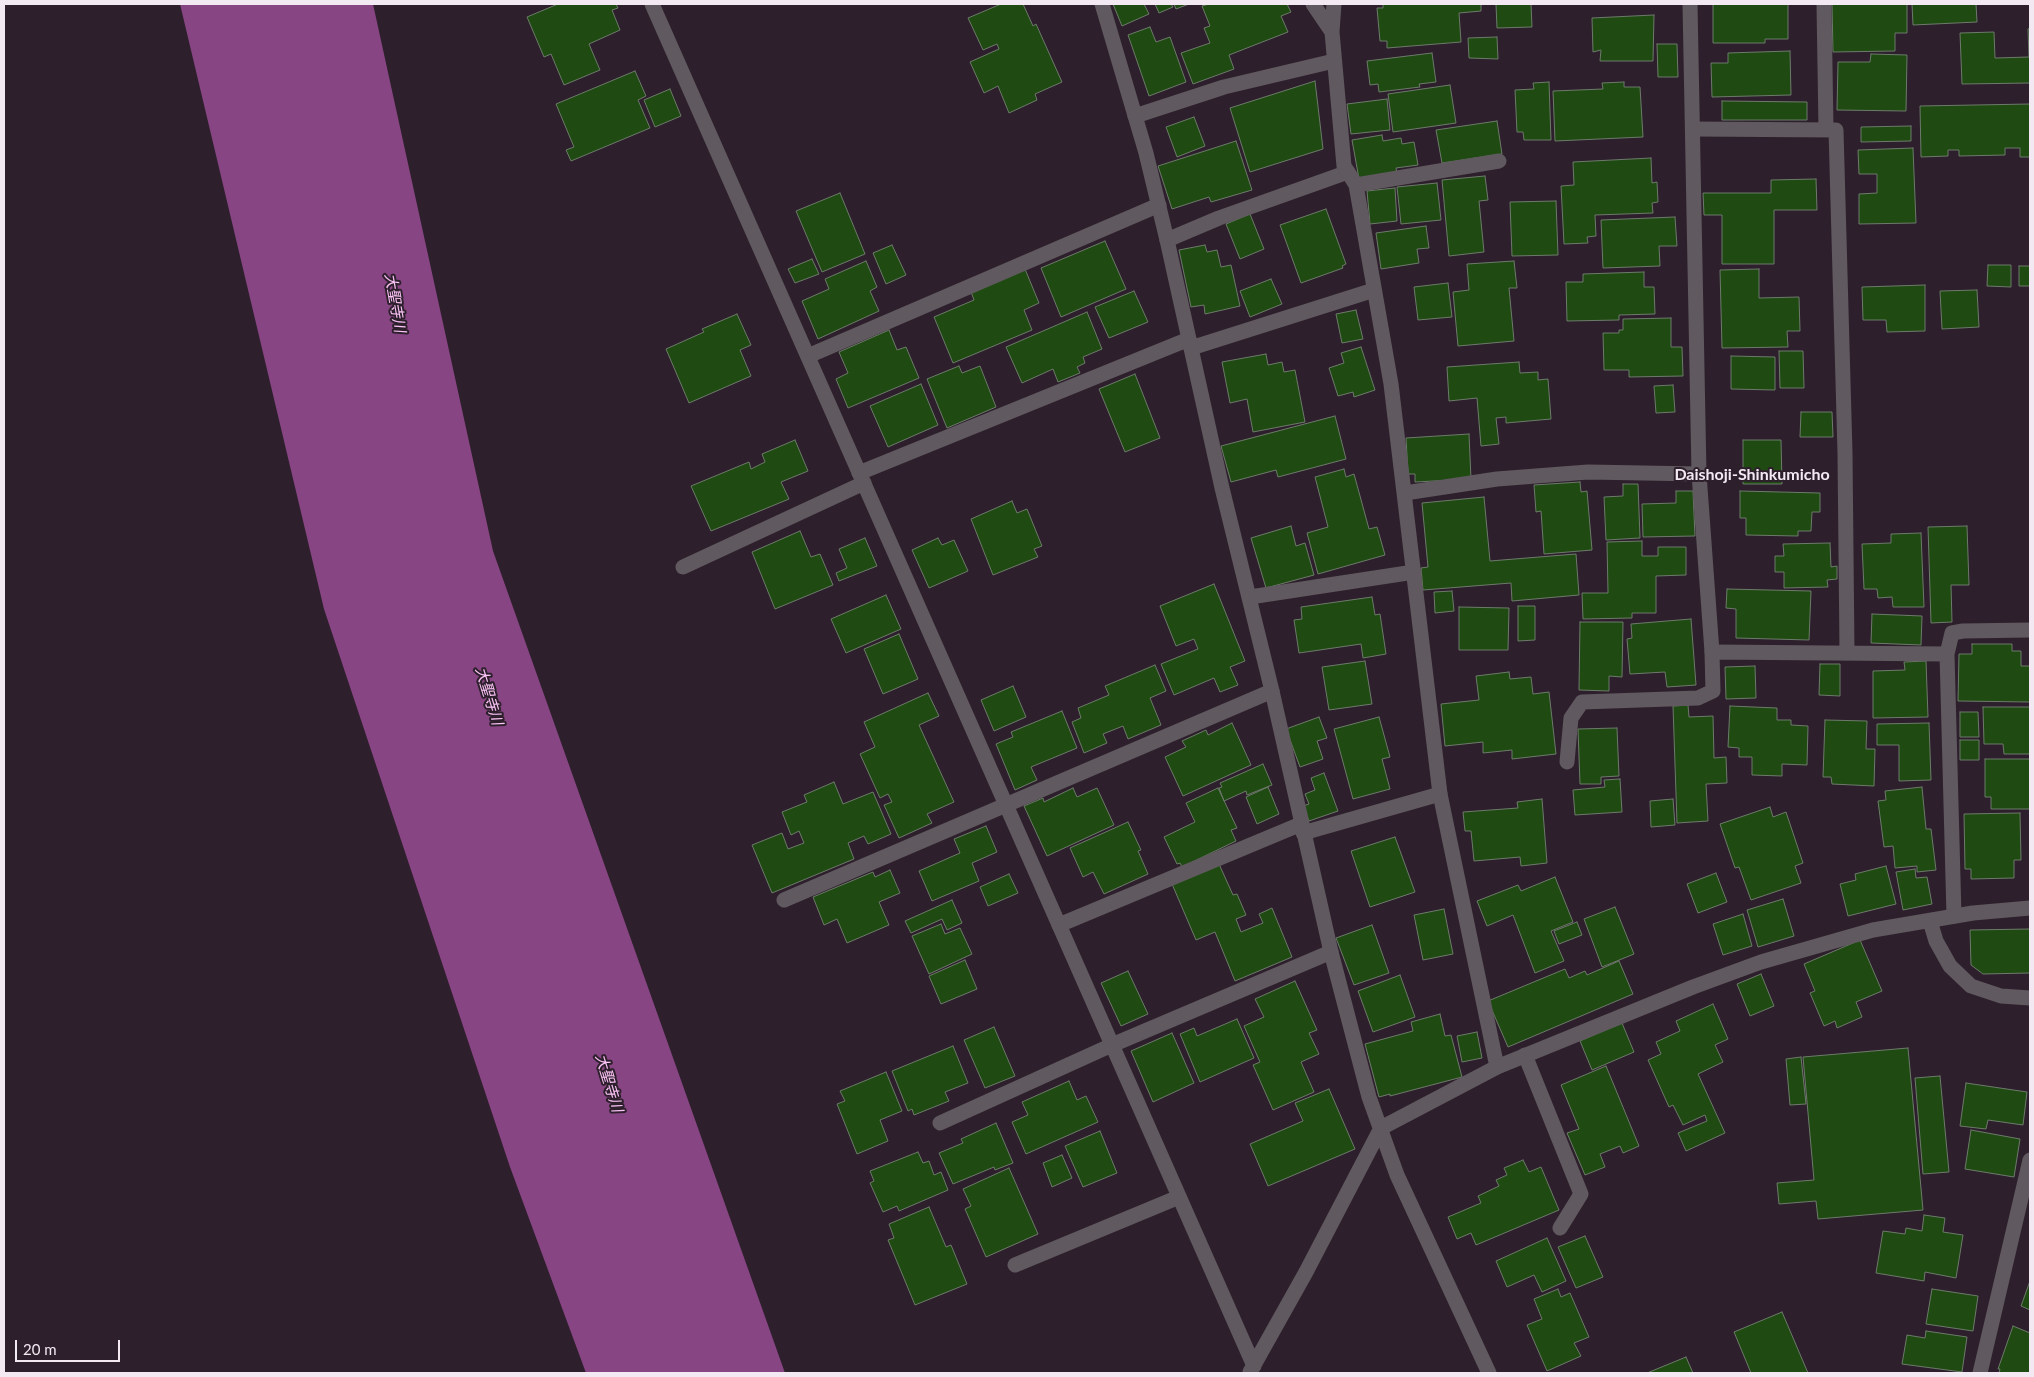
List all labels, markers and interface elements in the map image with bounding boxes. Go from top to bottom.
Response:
water label: 大聖寺川 [381,272,409,334]
district label: Daishoji-Shinkumicho [1674,465,1830,485]
water label: 大聖寺川 [472,665,506,727]
water label: 大聖寺川 [592,1052,626,1114]
scale bar [18,1330,122,1362]
text: 20 m [23,1340,57,1358]

